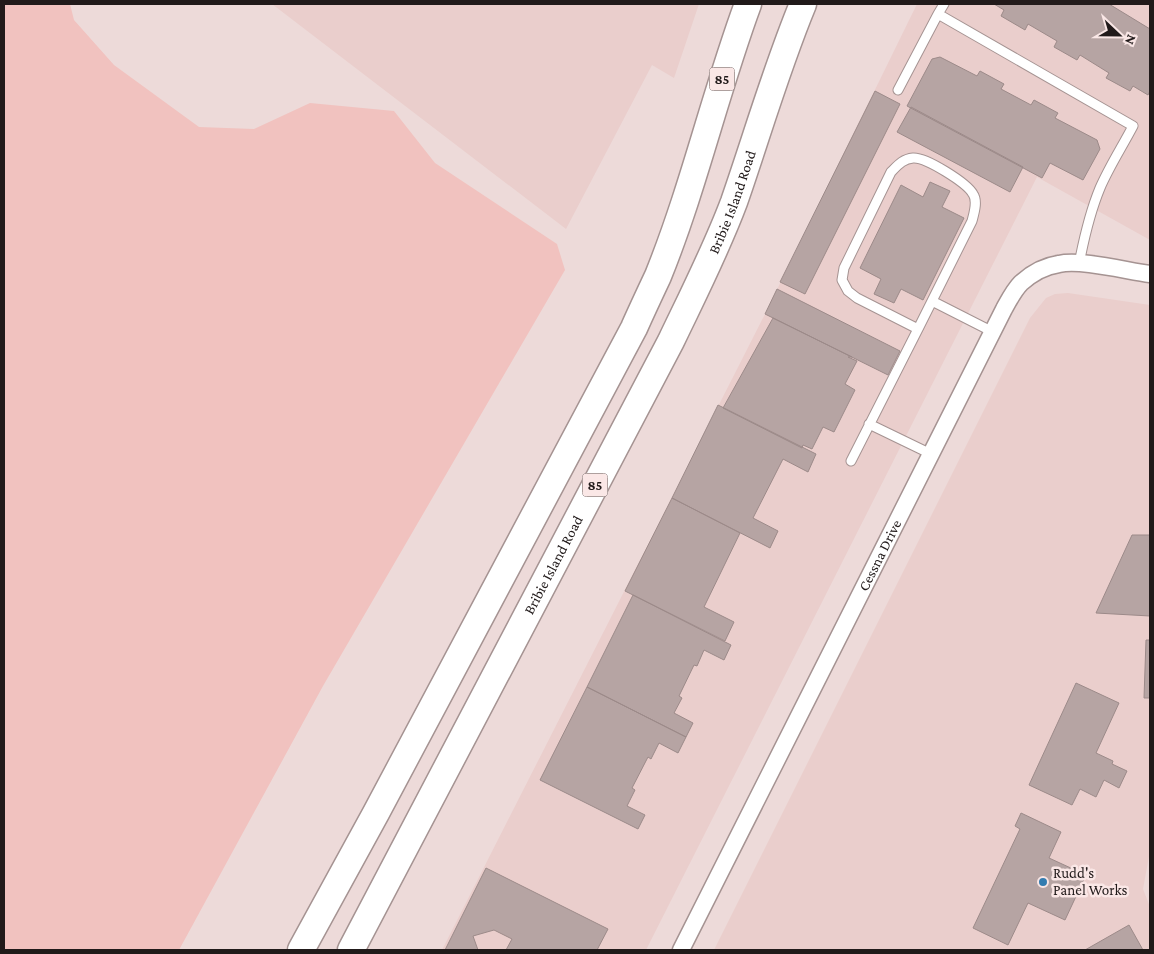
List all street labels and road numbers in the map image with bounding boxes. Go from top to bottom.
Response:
road number: 85 [710,68,734,90]
street label: Bribie Island Road [706,148,759,256]
road number: 85 [582,474,608,496]
street label: Bribie Island Road [521,513,586,617]
street label: Cessna Drive [855,517,905,594]

